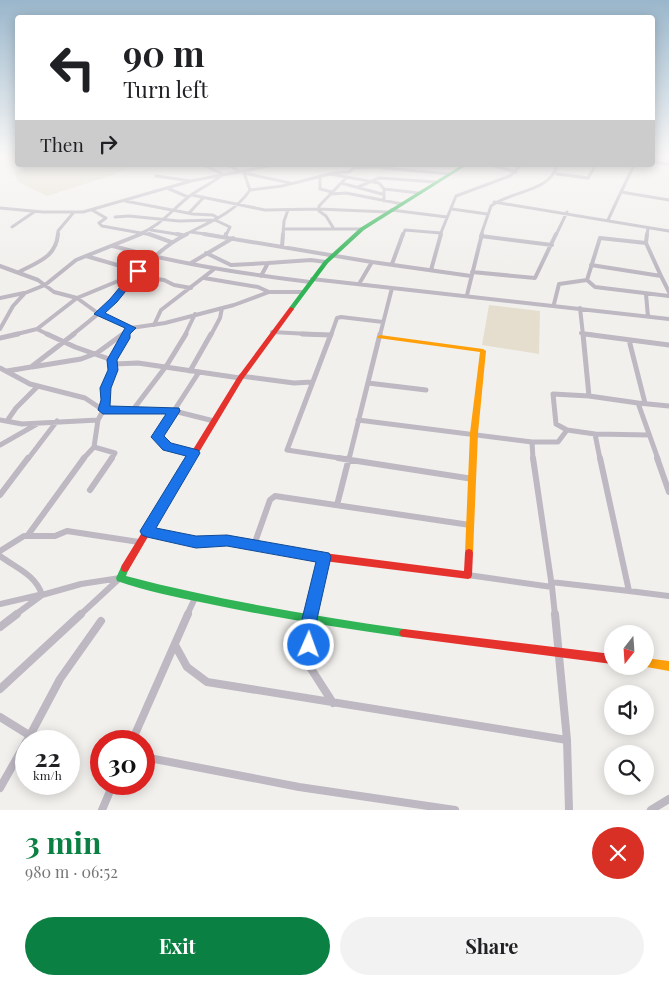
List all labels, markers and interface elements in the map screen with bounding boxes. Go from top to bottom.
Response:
text: 90 m [123,29,205,76]
icon: left [40,35,105,100]
text: Turn left [123,74,208,104]
icon: right [94,130,122,158]
text: Then [40,131,84,157]
pin [117,250,159,292]
icon: arrive [124,257,152,285]
position arrow [282,618,334,670]
north arrow [604,625,654,675]
map controls [604,625,654,795]
button: sound [604,685,654,735]
speed limit sign: 30 [90,730,155,795]
text: 22 [34,740,61,773]
button: search [604,745,654,795]
text: km/h [33,767,62,783]
text: 3 min [25,822,101,862]
button: close [592,827,644,879]
text: 980 m · 06:52 [25,861,118,882]
button: Exit [25,917,330,975]
button: Share [340,917,644,975]

